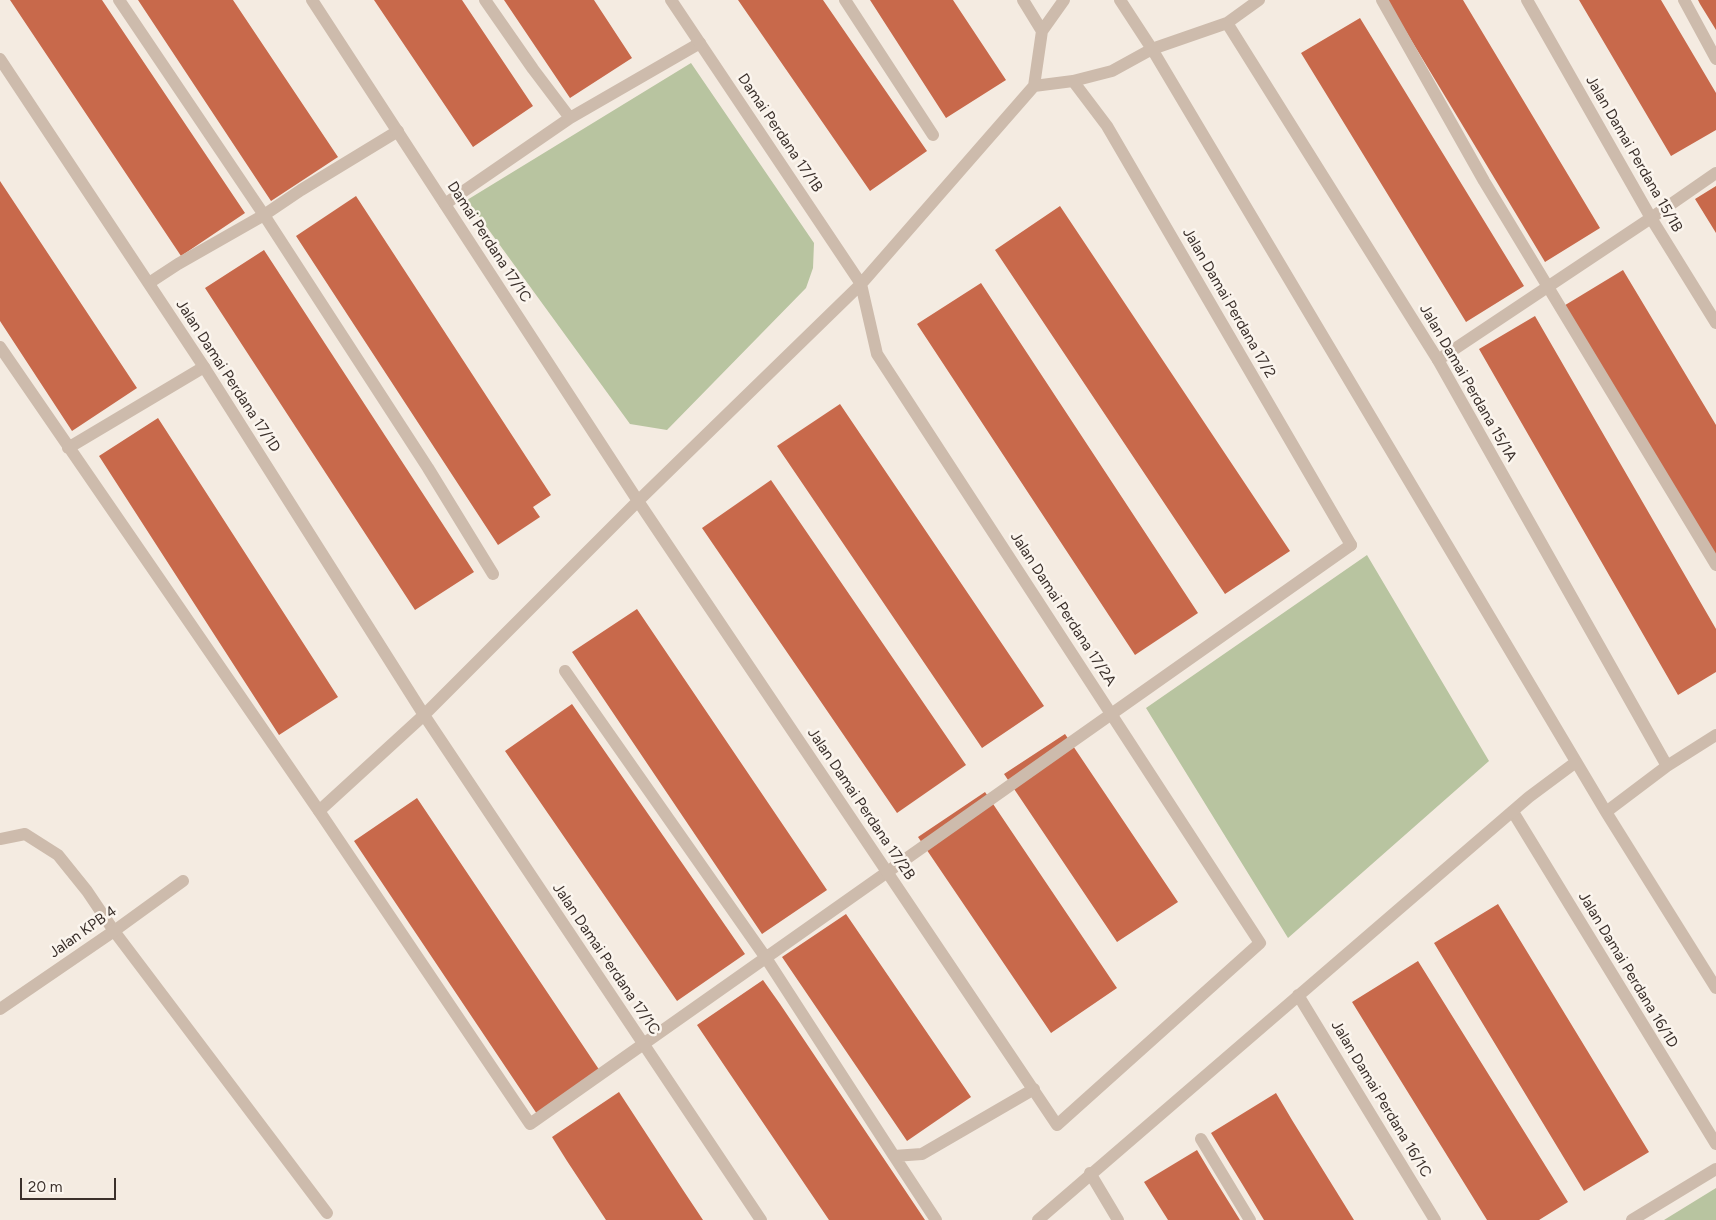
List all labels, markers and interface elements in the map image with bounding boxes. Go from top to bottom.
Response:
street label: Damai Perdana 17/1B [734,70,826,196]
street label: Jalan Damai Perdana 15/1B [1582,72,1686,236]
street label: Damai Perdana 17/1C [443,178,535,306]
street label: Jalan Damai Perdana 17/2 [1179,225,1279,381]
street label: Jalan Damai Perdana 17/1D [172,296,284,456]
street label: Jalan Damai Perdana 15/1A [1415,301,1521,465]
street label: Jalan Damai Perdana 17/2A [1006,528,1120,690]
street label: Jalan Damai Perdana 17/2B [803,725,919,883]
street label: Jalan Damai Perdana 17/1C [548,880,664,1038]
street label: Jalan Damai Perdana 16/1D [1574,889,1682,1051]
street label: Jalan KPB 4 [46,902,120,962]
street label: Jalan Damai Perdana 16/1C [1327,1017,1435,1181]
scale bar [22,1168,119,1200]
text: 20 m [28,1178,62,1196]

